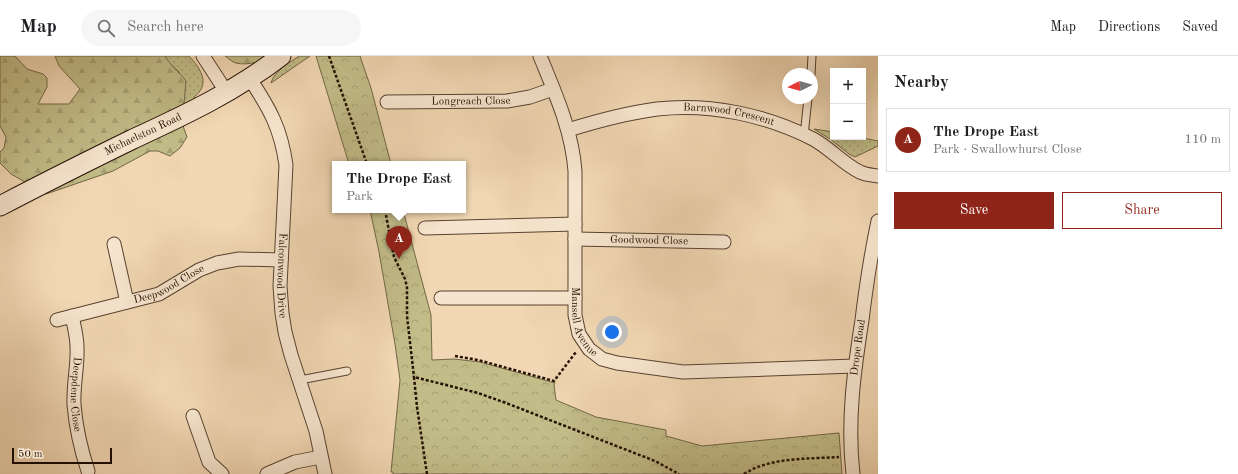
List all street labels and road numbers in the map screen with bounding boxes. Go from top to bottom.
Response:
street label: Longreach Close [431,95,512,107]
street label: Barnwood Crescent [683,102,776,128]
street label: Michaelston Road [103,111,184,158]
street label: Falconwood Drive [274,233,288,319]
street label: Goodwood Close [610,234,688,247]
street label: Deepwood Close [132,263,206,306]
street label: Mansell Avenue [570,287,600,359]
street label: Drope Road [849,318,868,376]
street label: Deepdene Close [68,357,83,433]

